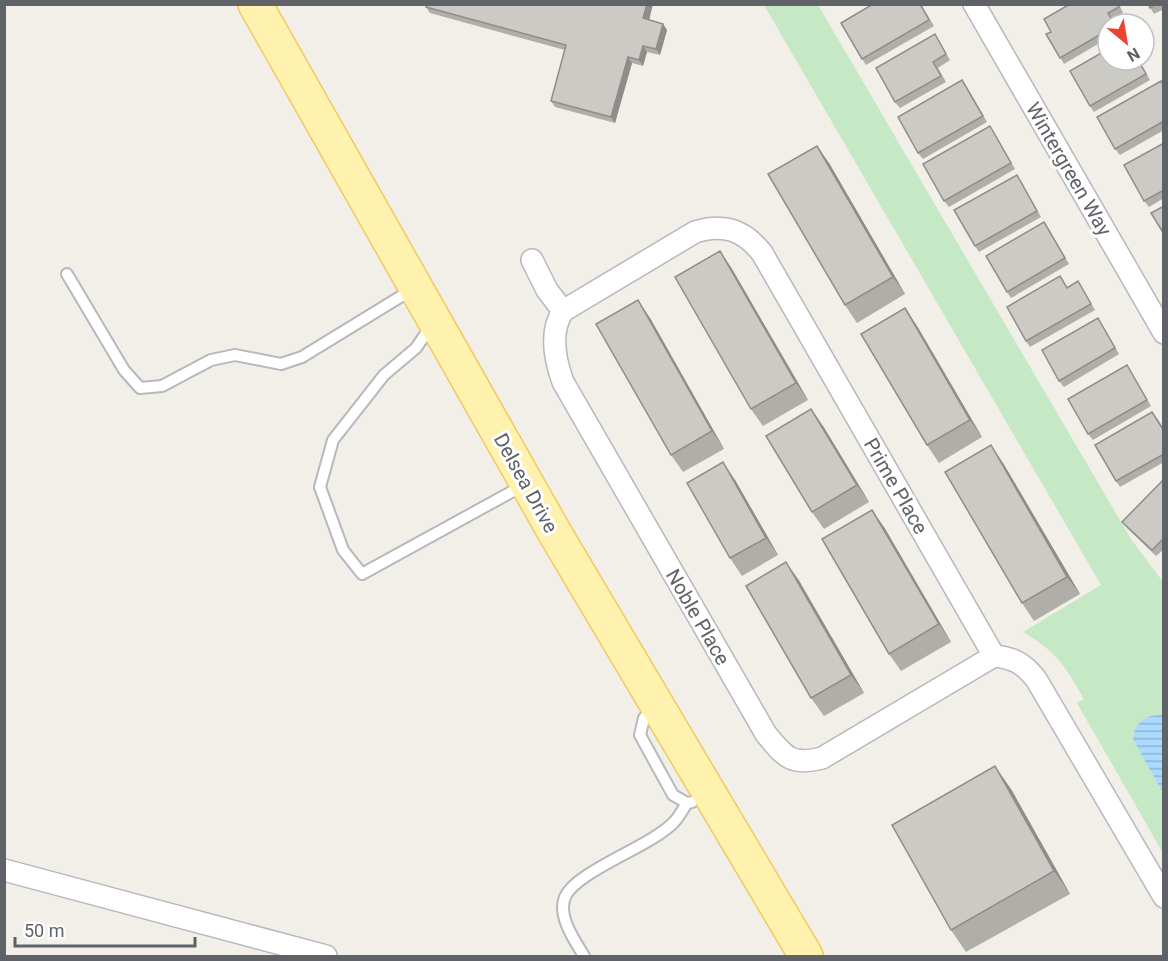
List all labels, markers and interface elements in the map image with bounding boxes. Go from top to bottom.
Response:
north arrow [1096,12,1156,72]
text: N [1124,44,1143,66]
street label: Wintergreen Way [1021,98,1117,240]
street label: Delsea Drive [489,429,563,537]
street label: Prime Place [859,434,933,538]
street label: Noble Place [661,565,735,669]
scale bar [15,910,195,948]
text: 50 m [24,920,64,941]

